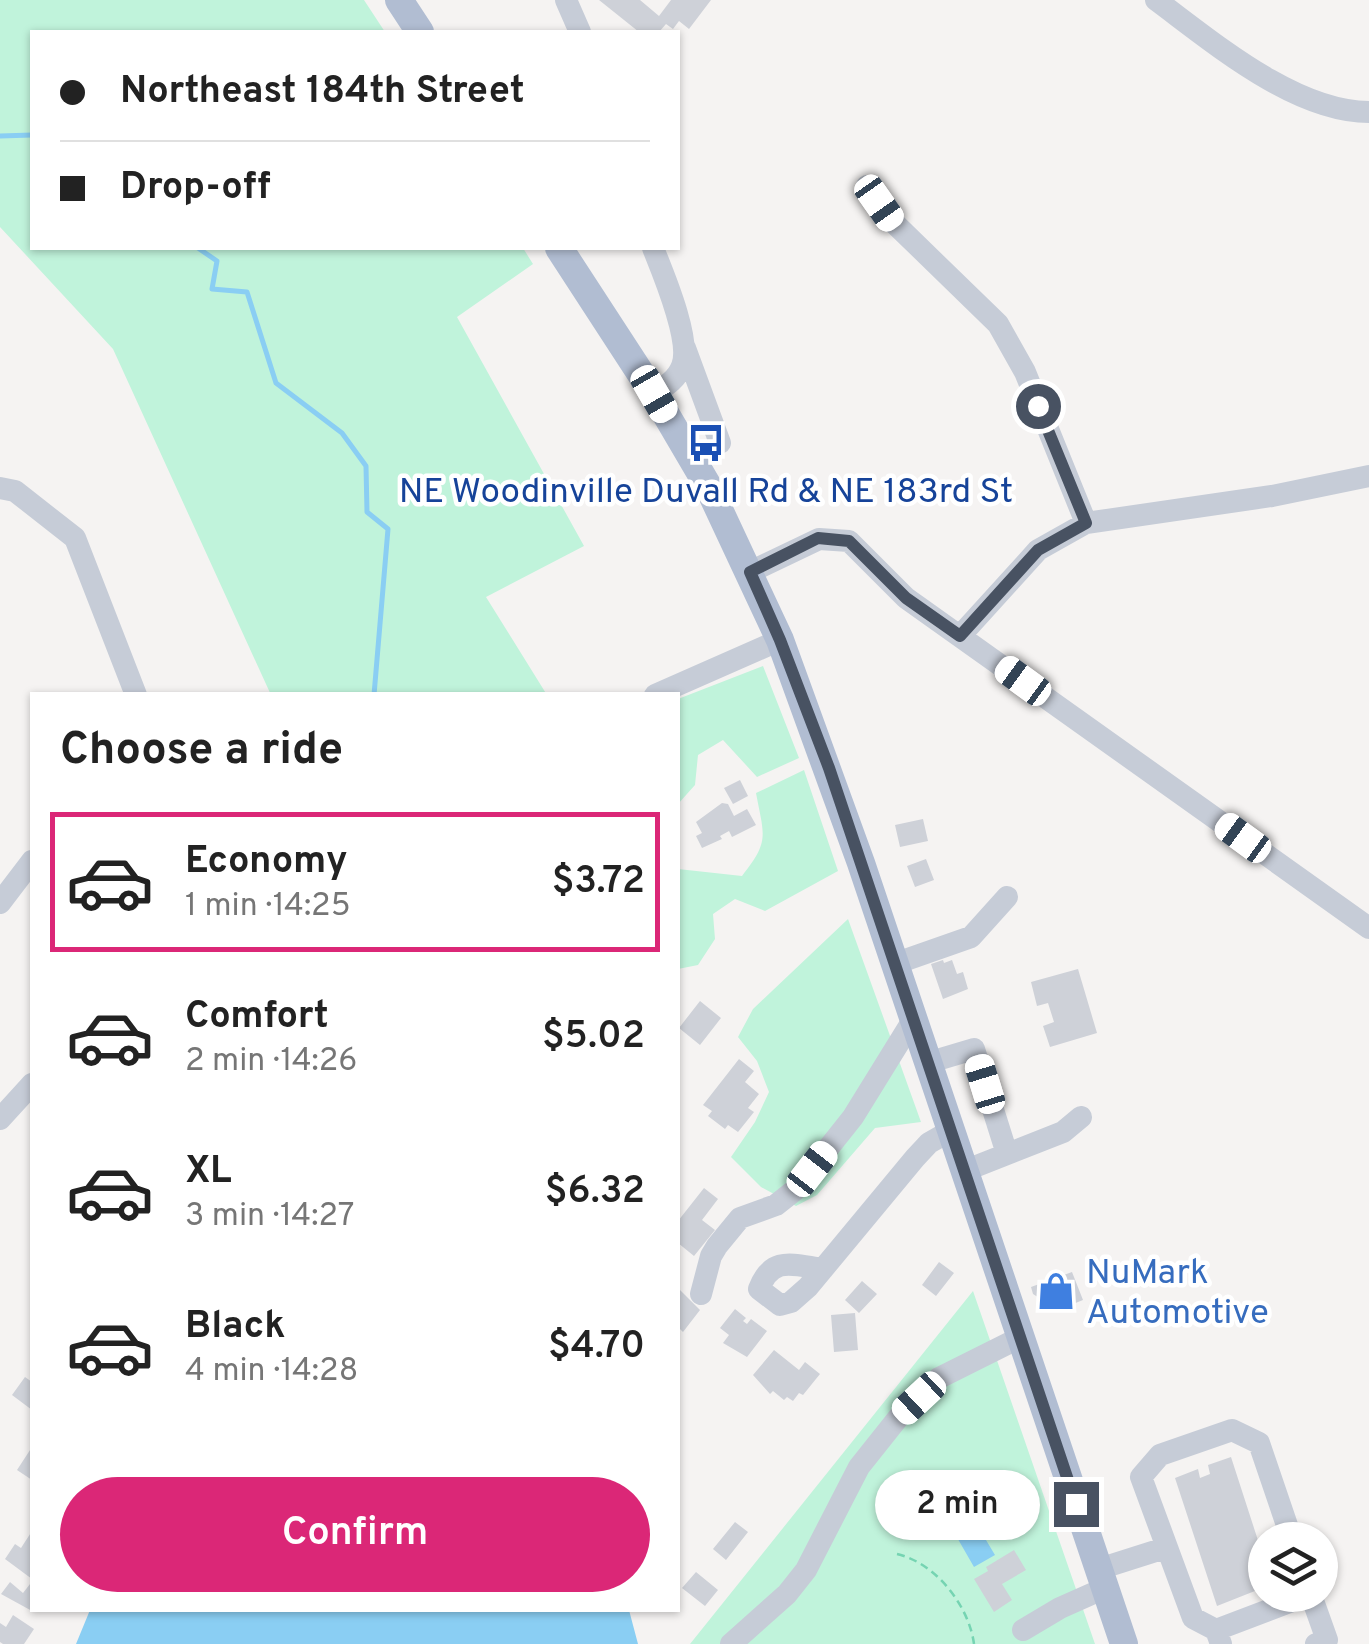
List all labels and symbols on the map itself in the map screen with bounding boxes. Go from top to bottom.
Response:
car [850,170,908,236]
car [626,361,682,427]
route start [1016,384,1061,429]
bus stop icon: NE Woodinville Duvall Rd & NE 183rd St [685,422,727,464]
place label: NE Woodinville Duvall Rd & NE 183rd St [399,471,1013,515]
car [990,651,1056,711]
car [1210,808,1276,868]
car [962,1051,1008,1117]
car [782,1136,842,1202]
place label: NuMark Automotive [1086,1252,1269,1336]
shop icon: NuMark Automotive [1035,1270,1077,1312]
car [887,1367,951,1429]
callout: 2 min [876,1469,1041,1539]
route end [1054,1482,1099,1527]

